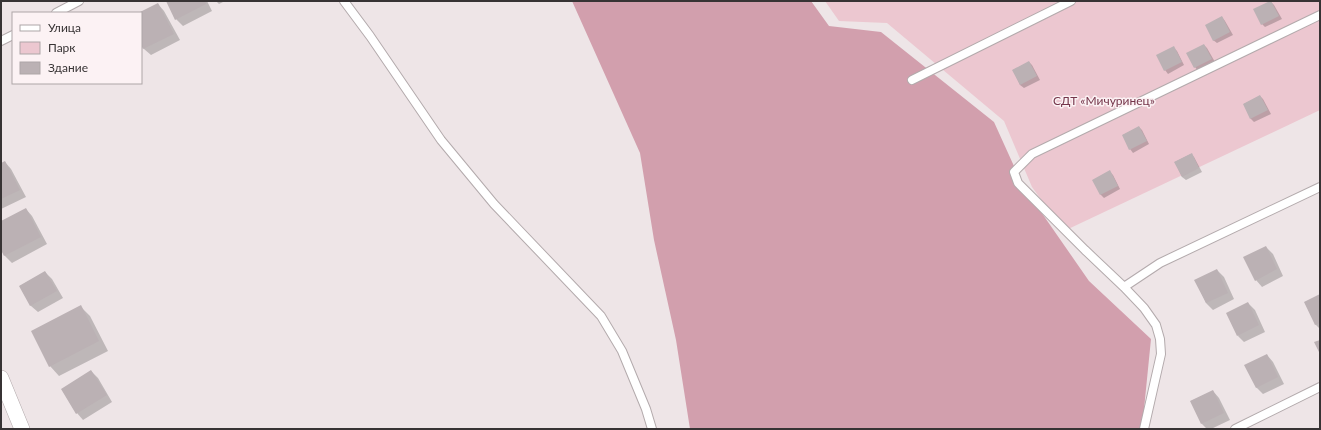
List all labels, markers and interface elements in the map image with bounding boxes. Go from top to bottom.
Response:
legend [12,12,142,84]
text: Улица [48,20,81,35]
text: Парк [48,40,76,55]
text: Здание [48,60,88,75]
park label: СДТ «Мичуринец» [1053,93,1155,108]

